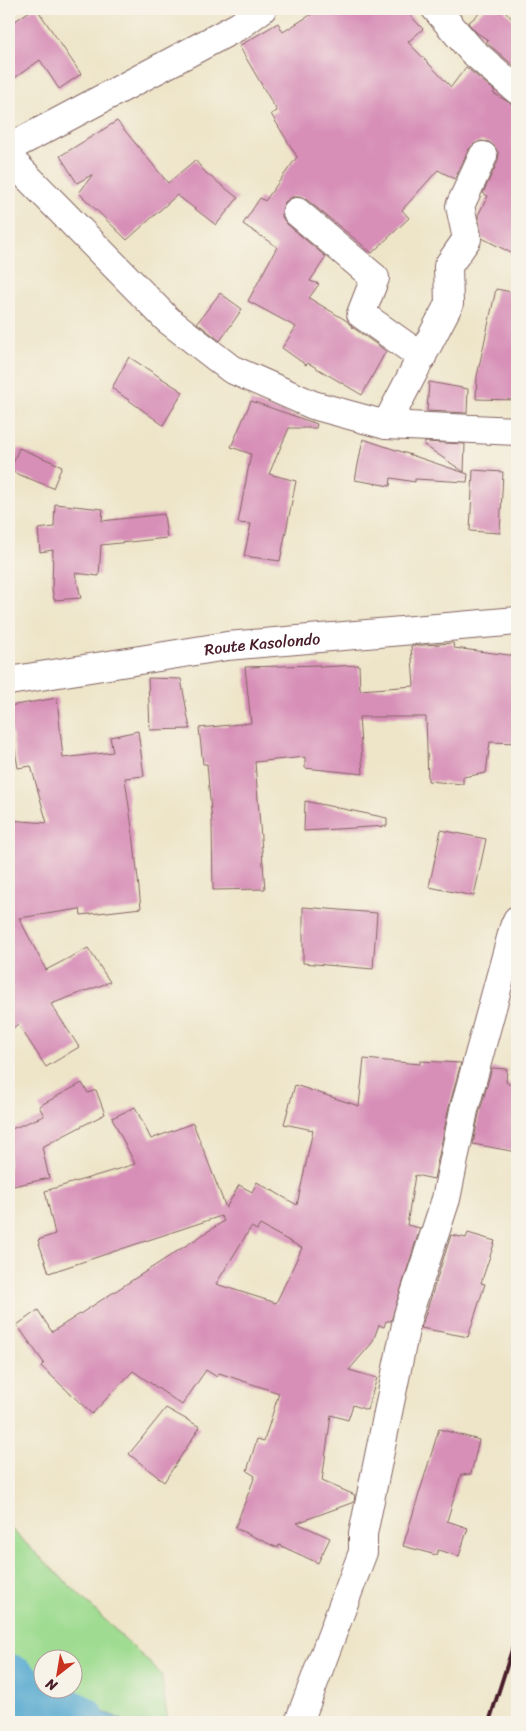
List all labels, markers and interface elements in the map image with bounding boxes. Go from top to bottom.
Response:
street label: Route Kasolondo [202,624,321,664]
north arrow [32,1648,82,1698]
text: N [41,1671,63,1698]

